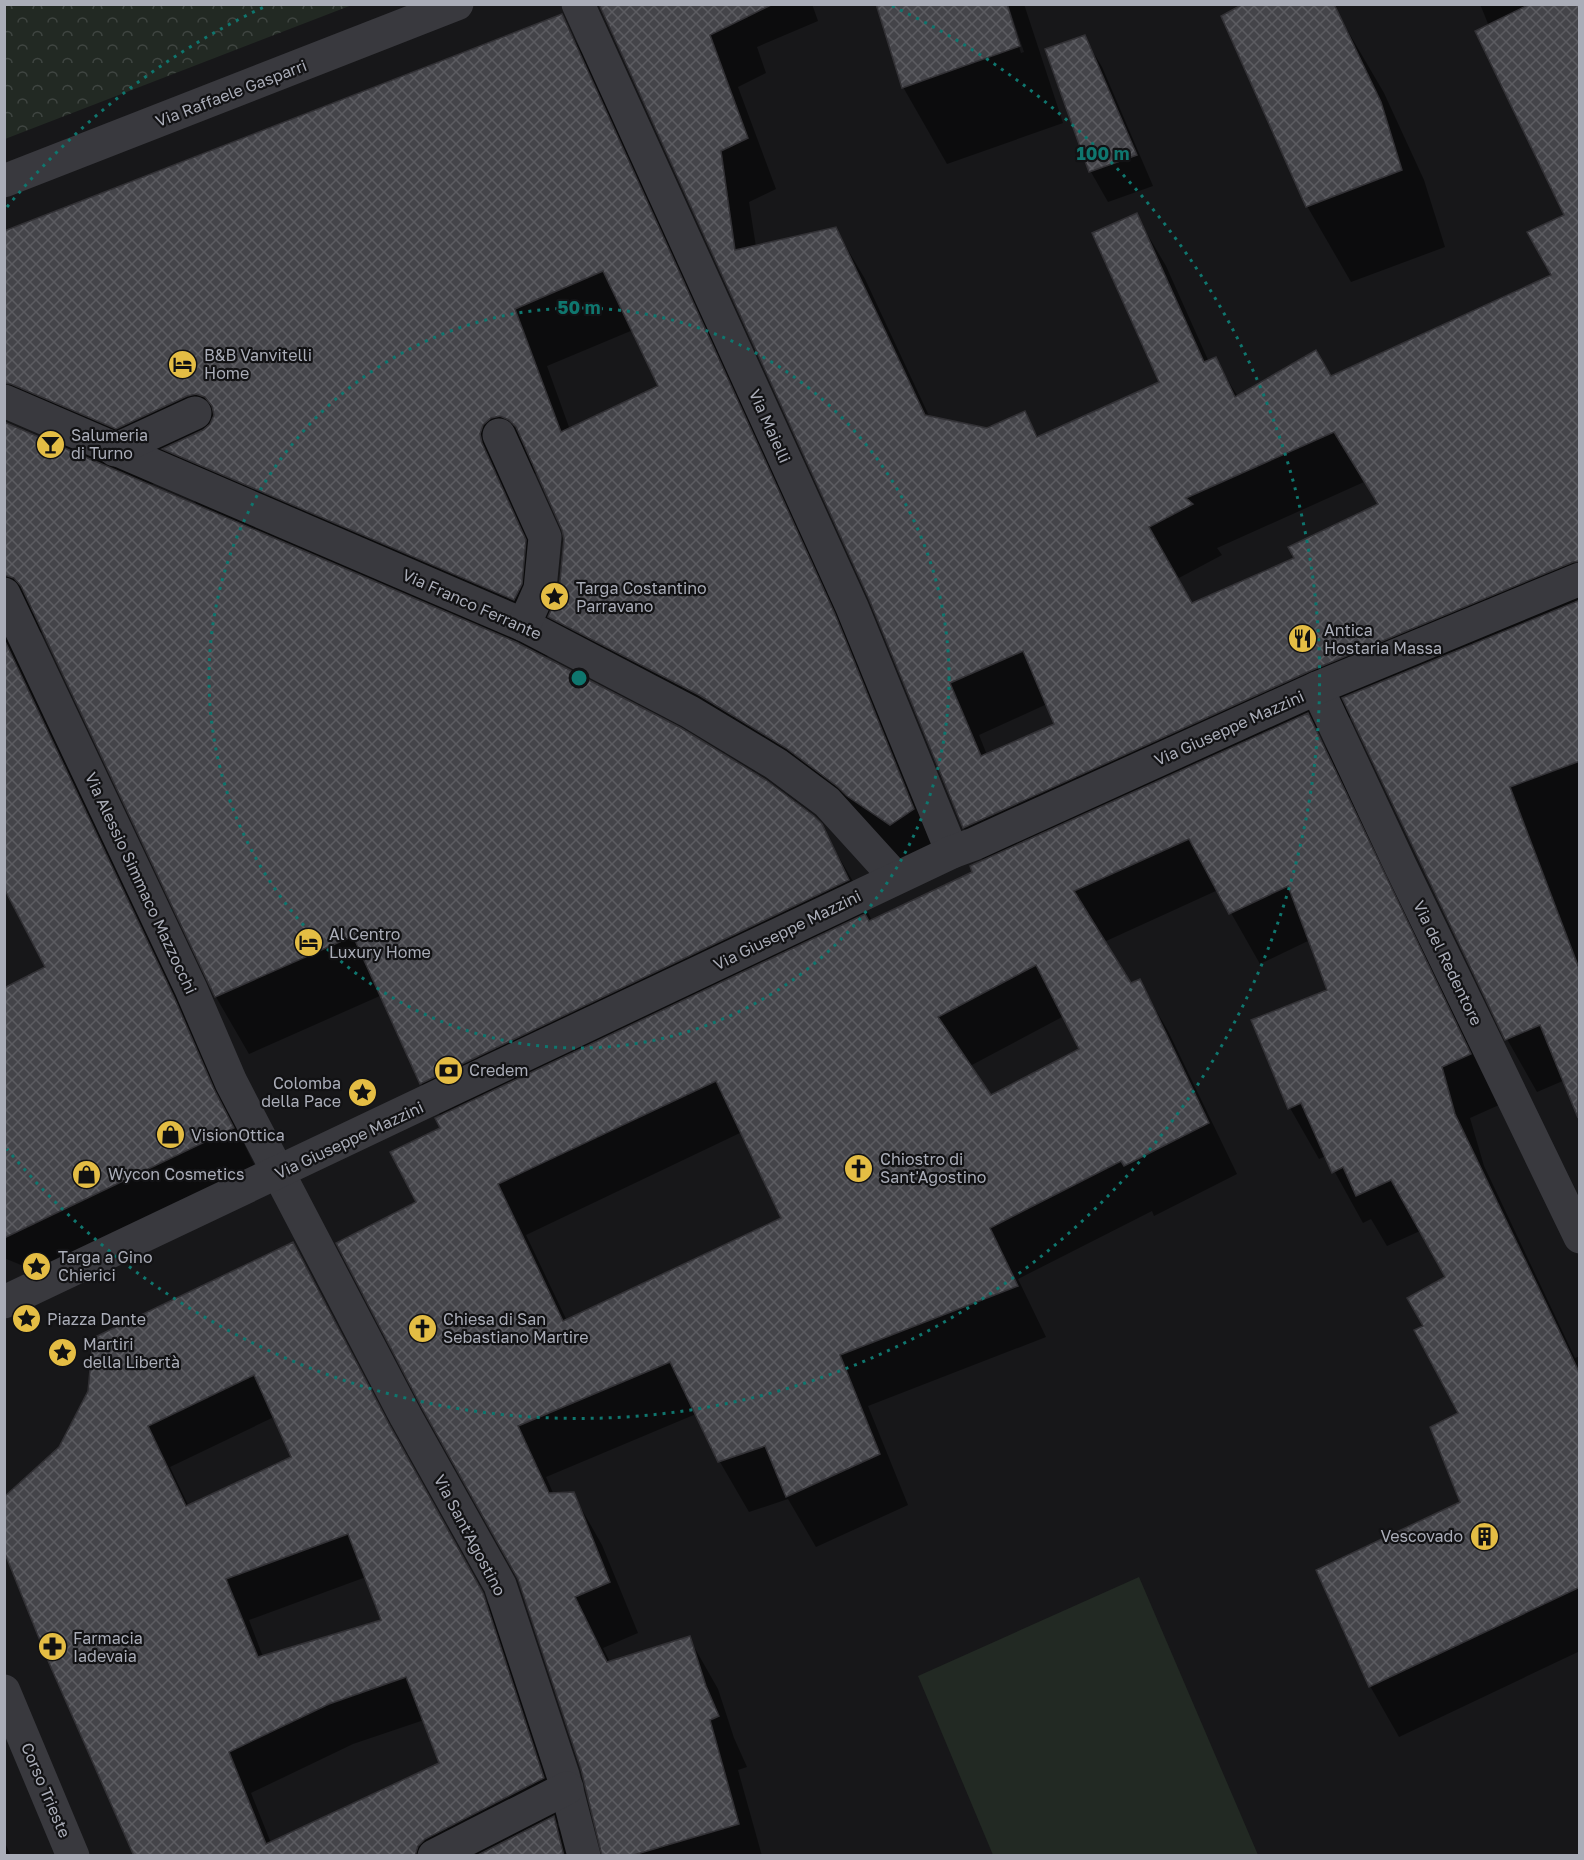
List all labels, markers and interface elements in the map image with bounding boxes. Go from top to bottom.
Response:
street label: Via Raffaele Gasparri [153,55,309,131]
text: 100 m [1077,142,1129,164]
text: 50 m [558,296,600,318]
place label: B&B Vanvitelli Home [204,345,312,383]
hotel icon: B&B Vanvitelli Home [167,348,199,380]
street label: Via Maielli [745,386,795,466]
place label: Salumeria di Turno [71,425,148,463]
bar icon: Salumeria di Turno [34,428,66,460]
street label: Via Franco Ferrante [399,564,545,644]
place label: Targa Costantino Parravano [576,578,707,616]
place icon: Targa Costantino Parravano [539,581,571,613]
place label: Antica Hostaria Massa [1324,620,1442,658]
restaurant icon: Antica Hostaria Massa [1287,623,1319,655]
centre of rings [569,668,589,688]
street label: Via Giuseppe Mazzini [1151,686,1307,770]
street label: Via Alessio Simmaco Mazzocchi [81,769,201,997]
street label: Via Giuseppe Mazzini [710,886,864,974]
street label: Via del Redentore [1409,897,1487,1029]
place label: Al Centro Luxury Home [329,924,431,962]
hotel icon: Al Centro Luxury Home [292,927,324,959]
bank icon: Credem [432,1054,464,1086]
place label: Credem [469,1060,529,1080]
place label: Colomba della Pace [261,1073,341,1111]
place icon: Colomba della Pace [346,1076,378,1108]
street label: Via Giuseppe Mazzini [271,1097,427,1183]
shop icon: VisionOttica [154,1119,186,1151]
place label: VisionOttica [191,1125,285,1145]
place label: Chiostro di Sant'Agostino [880,1149,986,1187]
church icon: Chiostro di Sant'Agostino [843,1152,875,1184]
shop icon: Wycon Cosmetics [71,1158,103,1190]
place label: Wycon Cosmetics [108,1164,244,1184]
place label: Targa a Gino Chierici [58,1247,153,1285]
place icon: Targa a Gino Chierici [21,1250,53,1282]
place icon: Piazza Dante [10,1303,42,1335]
place label: Piazza Dante [47,1309,146,1329]
place label: Chiesa di San Sebastiano Martire [443,1309,588,1347]
church icon: Chiesa di San Sebastiano Martire [406,1312,438,1344]
place label: Martiri della Libertà [83,1334,180,1372]
place icon: Martiri della Libertà [46,1337,78,1369]
street label: Via Sant'Agostino [430,1471,510,1599]
building icon: Vescovado [1468,1520,1500,1552]
place label: Vescovado [1381,1526,1463,1546]
place label: Farmacia Iadevaia [73,1628,143,1666]
pharmacy icon: Farmacia Iadevaia [36,1631,68,1663]
street label: Corso Trieste [17,1739,75,1841]

